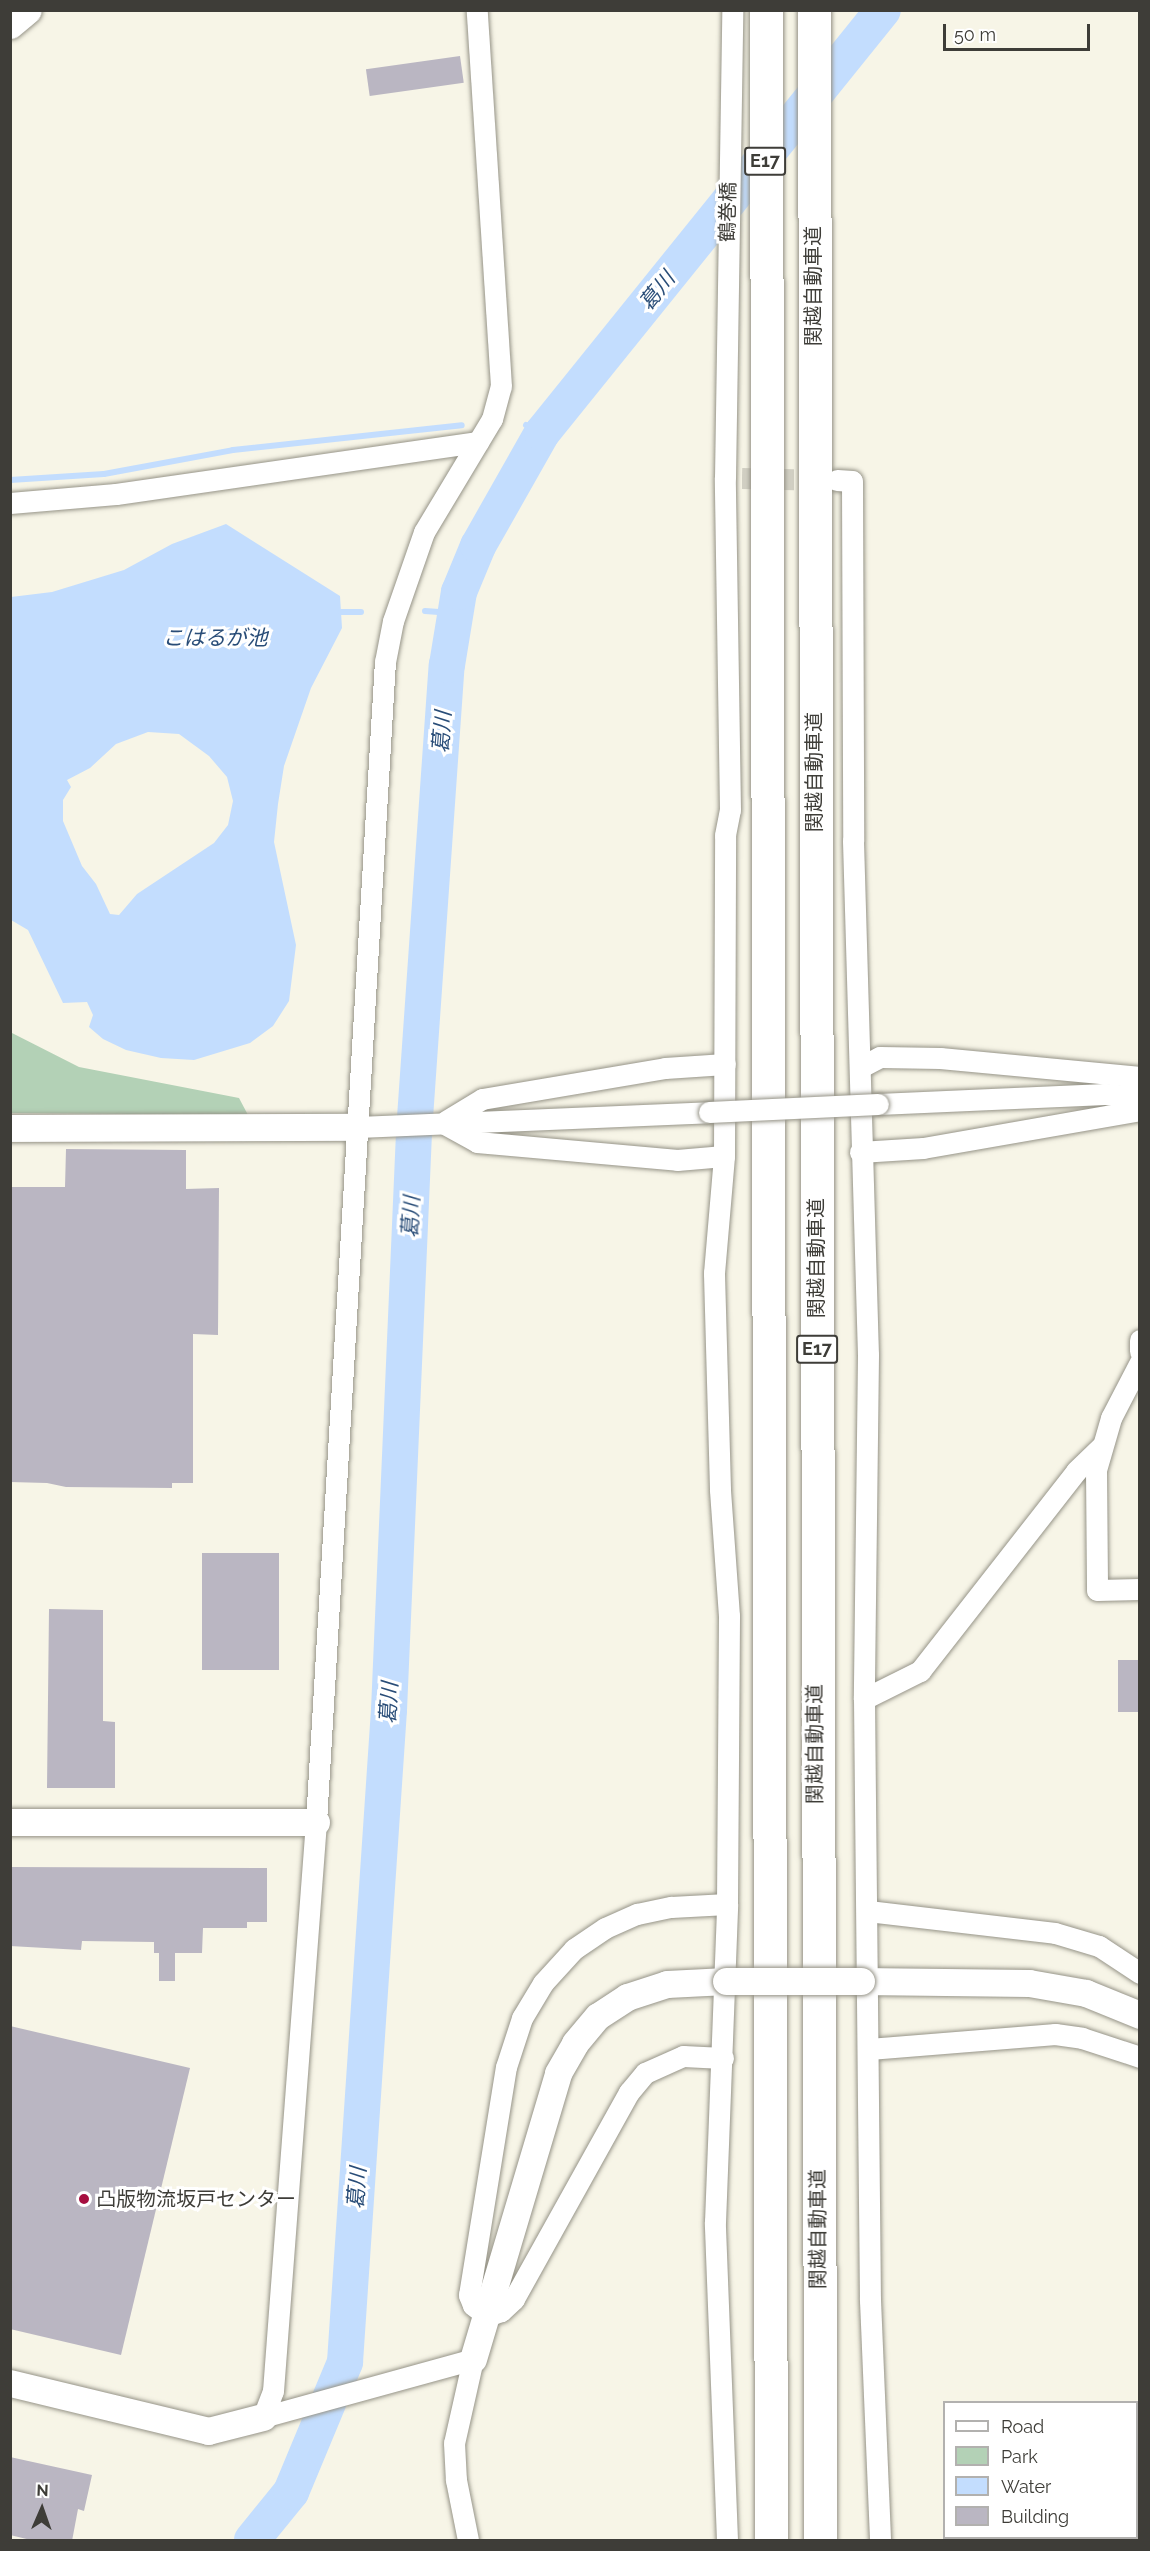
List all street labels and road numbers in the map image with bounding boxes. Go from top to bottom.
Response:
road number: E17 [744,146,786,176]
street label: 鶴巻橋 [715,182,741,242]
street label: 関越自動車道 [801,226,825,346]
street label: 関越自動車道 [802,712,826,832]
street label: 関越自動車道 [804,1198,828,1318]
road number: E17 [796,1334,838,1364]
street label: 関越自動車道 [803,1684,827,1804]
street label: 関越自動車道 [806,2169,830,2289]

